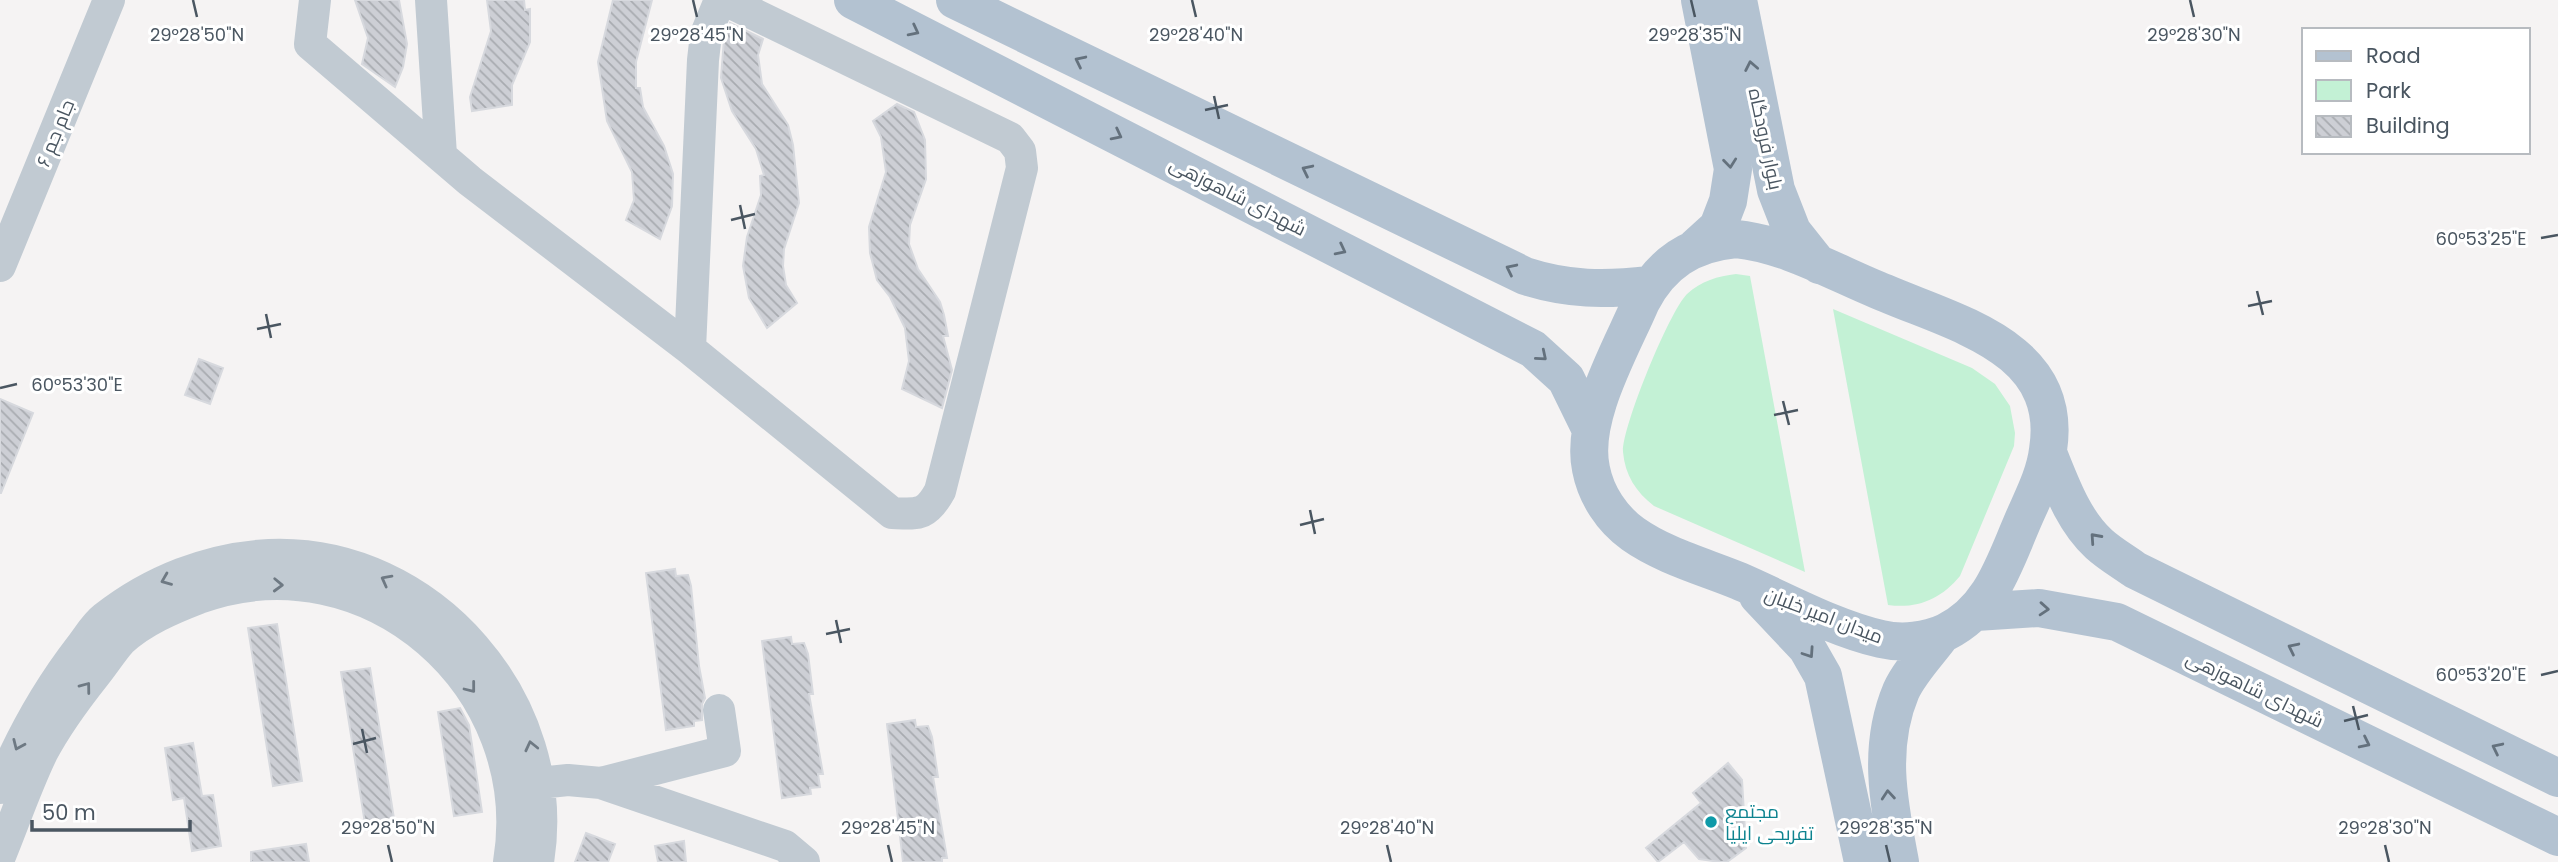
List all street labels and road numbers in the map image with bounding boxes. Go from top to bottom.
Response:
street label: بلوار فرودگاه [1742,86,1789,192]
street label: جام جم ۶ [30,96,81,171]
street label: شهدای شاهوزهی [1165,150,1311,243]
street label: میدان امیر خلبان [1761,581,1887,650]
street label: شهدای شاهوزهی [2181,644,2328,734]

